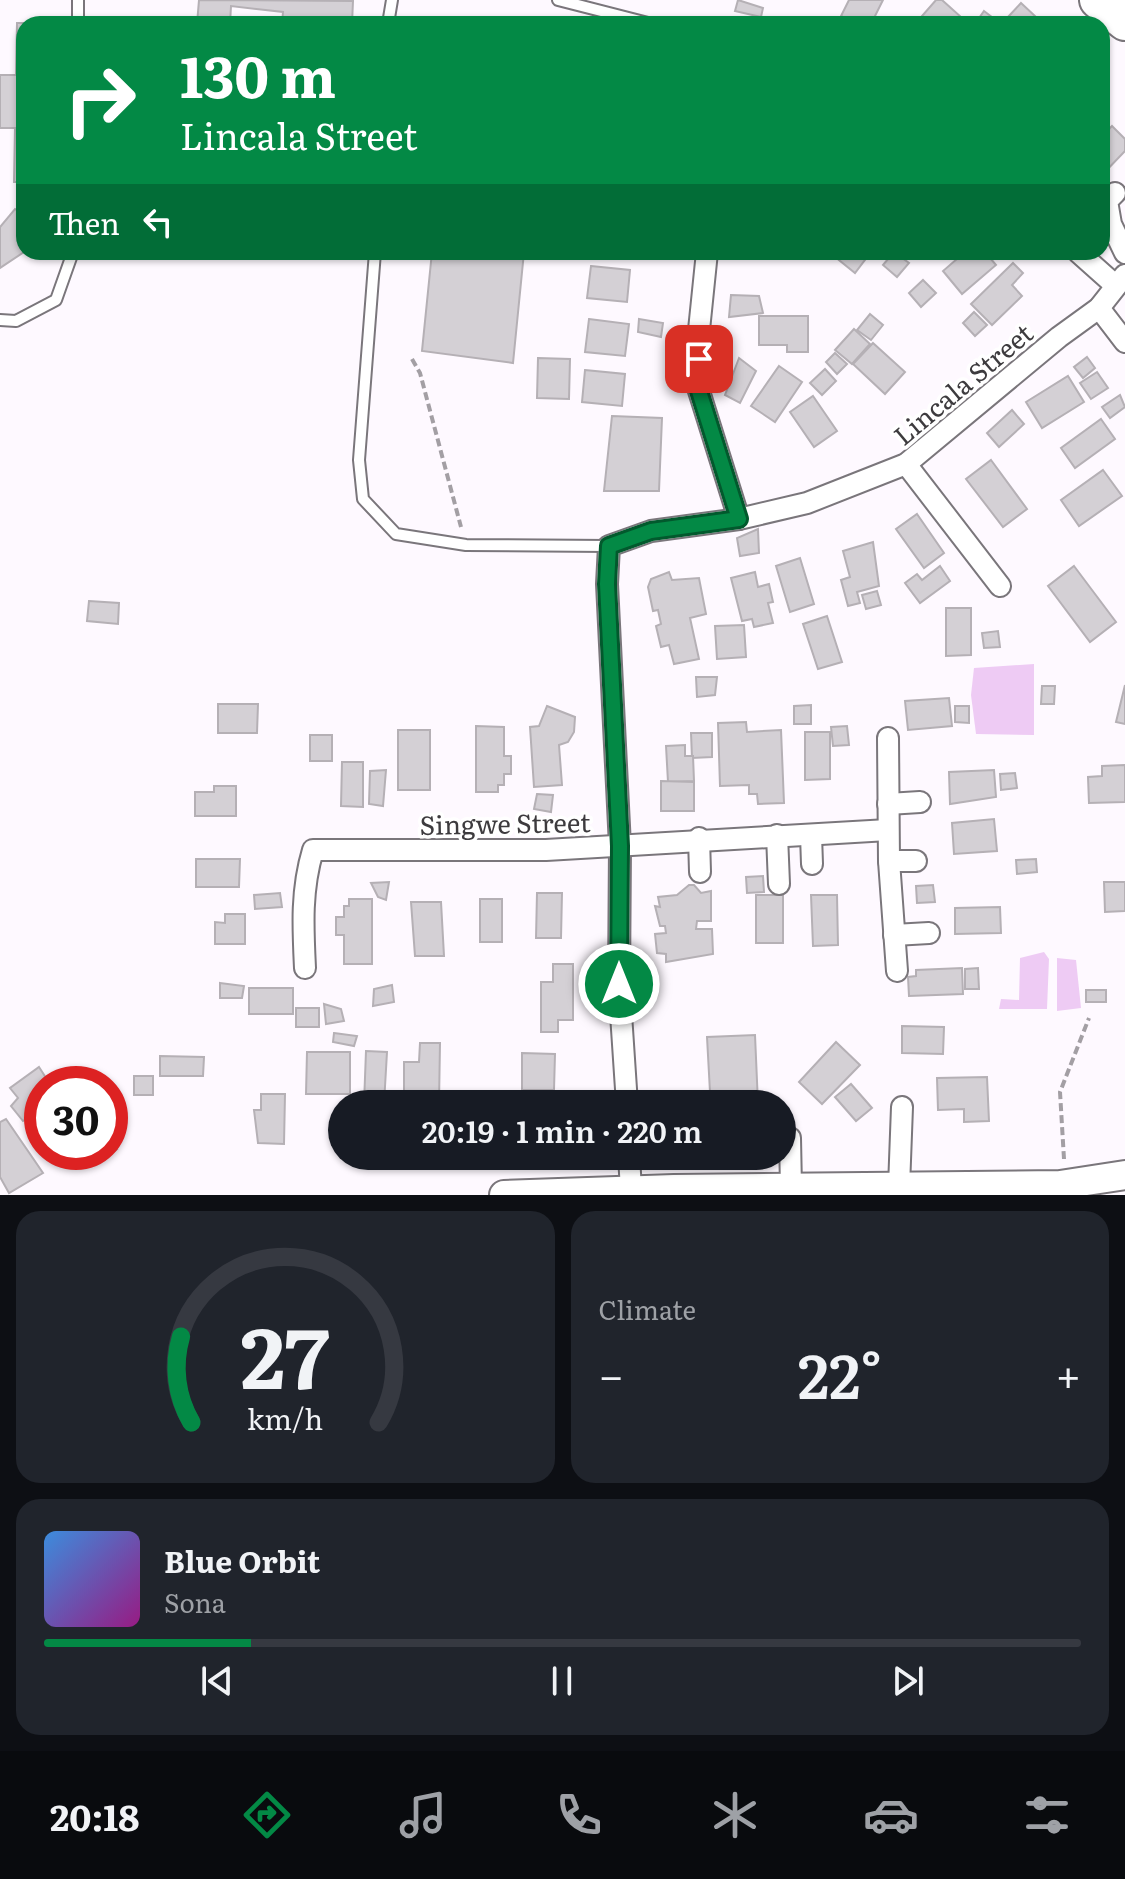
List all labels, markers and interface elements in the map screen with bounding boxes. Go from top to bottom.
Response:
text: 130 m [180,32,336,115]
icon: right [48,48,152,152]
text: Lincala Street [180,108,418,161]
text: Then [48,200,120,244]
icon: left [136,200,180,244]
street label: Lincala Street [884,313,1041,453]
pin [665,325,733,393]
icon: arrive [677,337,721,381]
street label: Singwe Street [419,801,591,843]
position arrow [577,942,661,1026]
speed limit sign: 30 [24,1066,128,1170]
text: 20:19 · 1 min · 220 m [422,1108,702,1152]
text: Climate [599,1289,696,1328]
text: 27 [241,1291,330,1415]
text: 22° [798,1328,882,1417]
text: − [599,1340,624,1406]
text: + [1055,1340,1081,1406]
text: km/h [247,1396,323,1439]
text: Blue Orbit [164,1538,320,1582]
text: Sona [164,1582,226,1621]
icon: previous [195,1659,239,1703]
icon: pause [540,1659,584,1703]
icon: next [886,1659,930,1703]
icon: directions [239,1787,295,1843]
icon: music [395,1787,451,1843]
icon: phone [551,1787,607,1843]
icon: climate [707,1787,763,1843]
icon: car [863,1787,919,1843]
icon: filters [1019,1787,1075,1843]
text: 20:18 [50,1789,139,1842]

